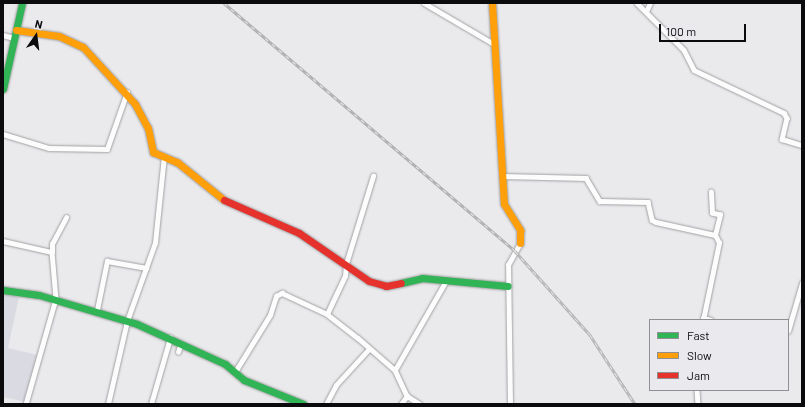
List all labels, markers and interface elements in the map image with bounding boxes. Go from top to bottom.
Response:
north arrow [16,16,56,56]
scale bar [661,16,748,42]
text: N [34,17,44,31]
text: 100 m [666,24,696,38]
legend [649,319,789,391]
text: Fast [687,328,710,342]
text: Slow [687,348,712,362]
text: Jam [687,368,710,382]

